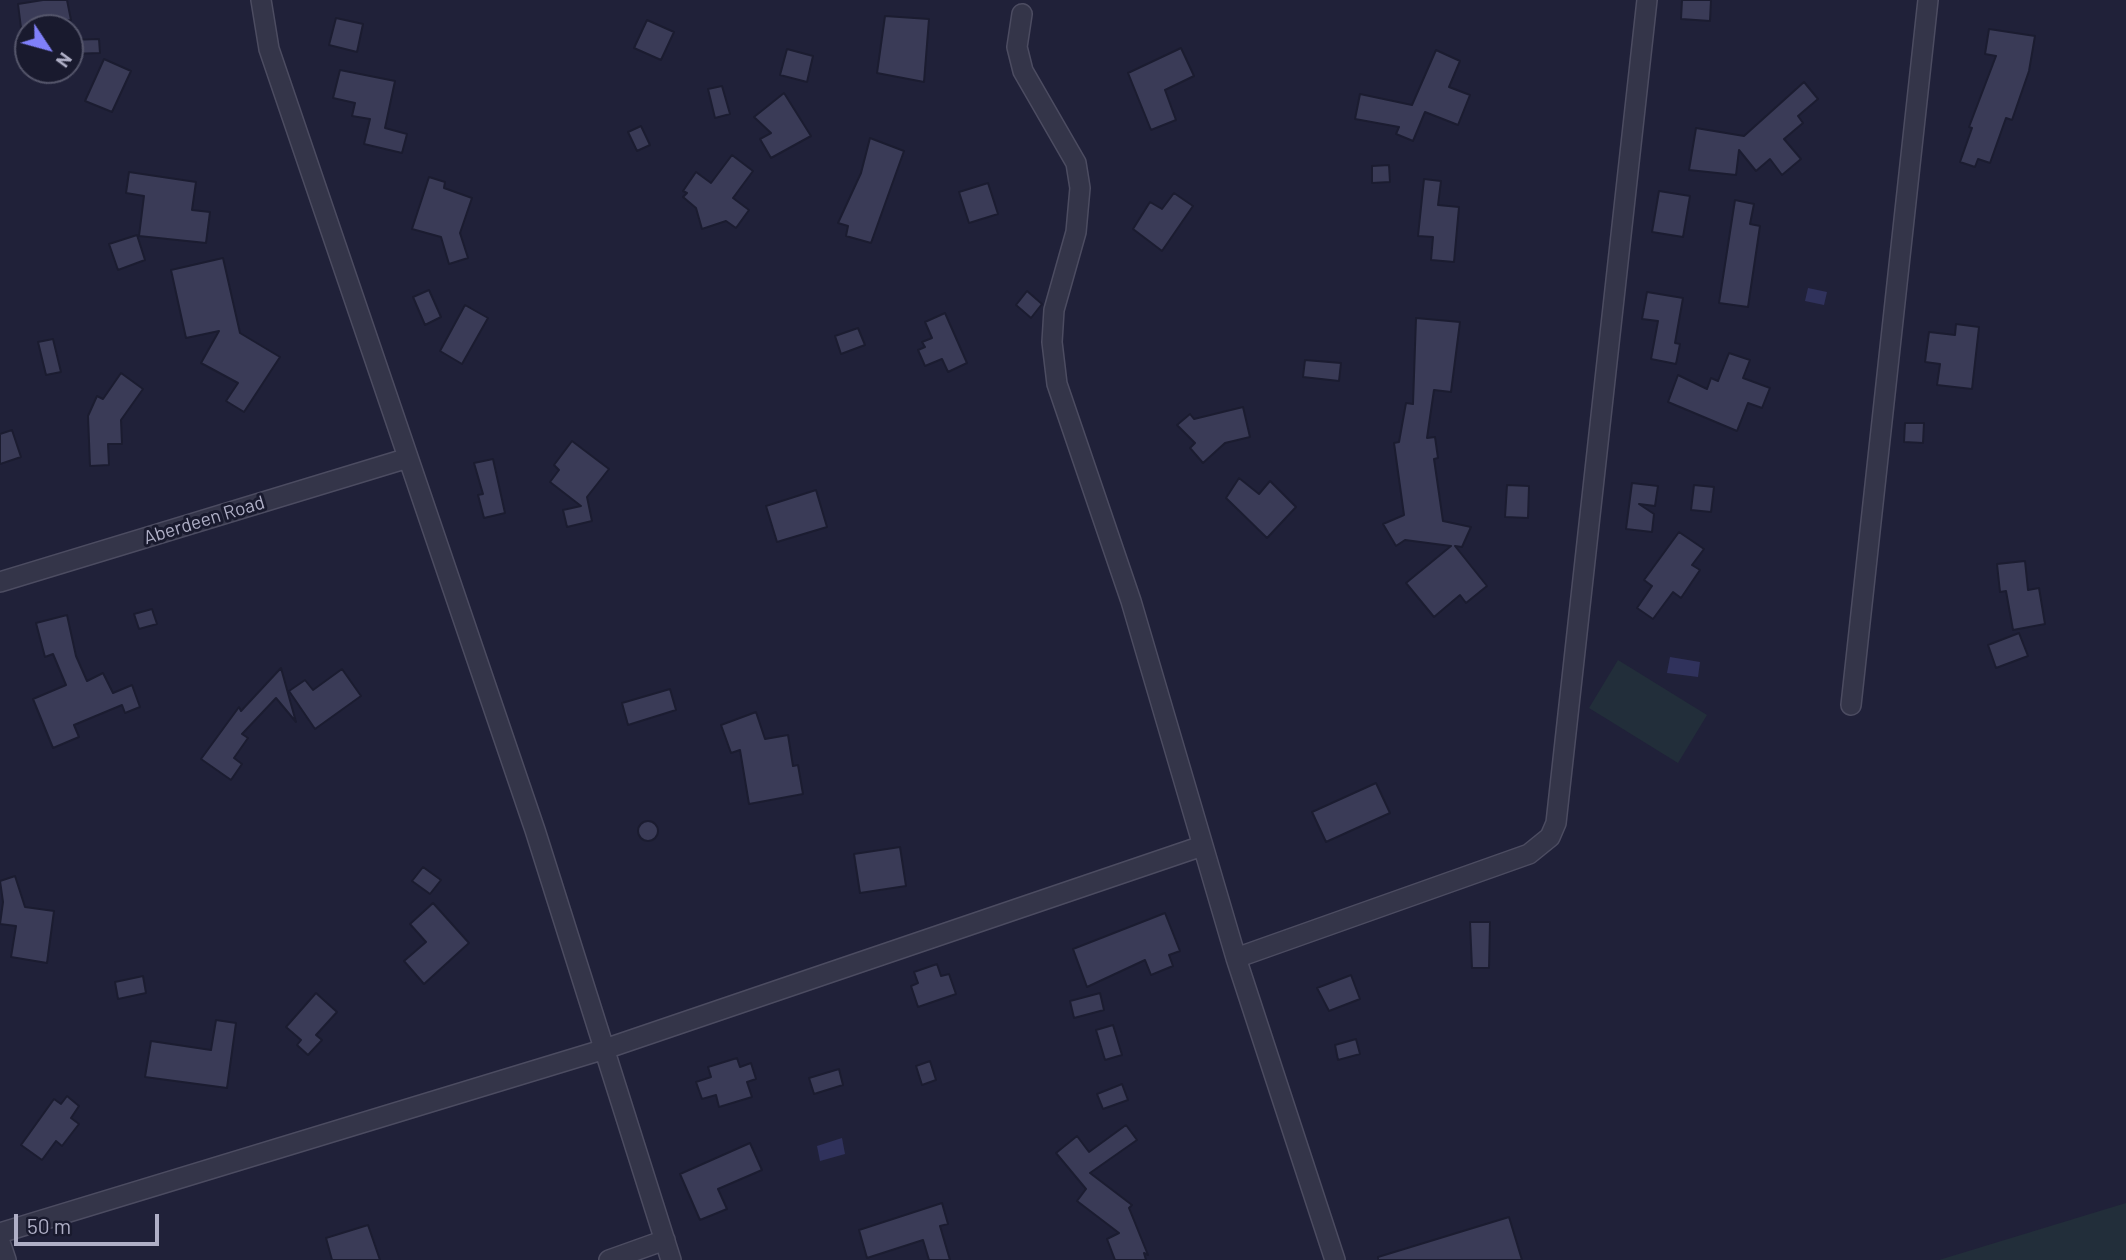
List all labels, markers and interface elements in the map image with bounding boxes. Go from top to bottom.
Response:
north arrow [14,14,84,84]
text: N [52,49,78,72]
street label: Aberdeen Road [141,491,267,549]
scale bar [18,1200,163,1244]
text: 50 m [27,1213,71,1238]

